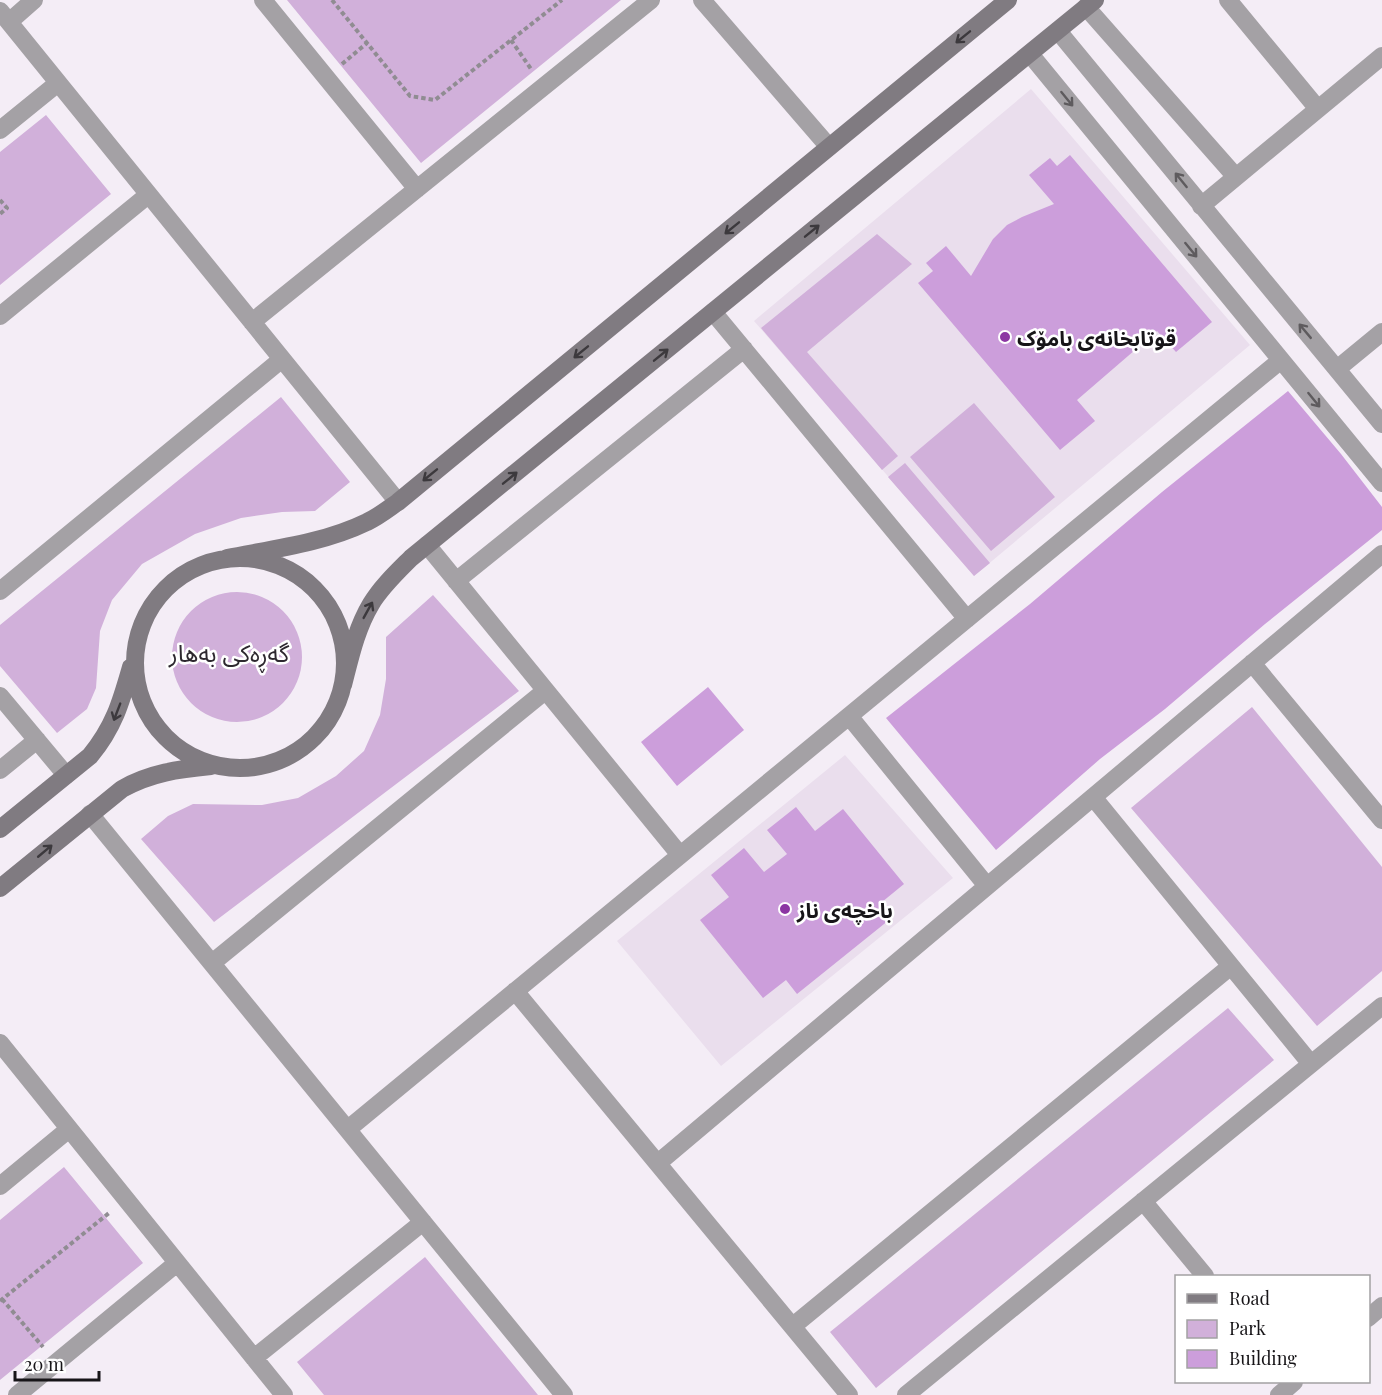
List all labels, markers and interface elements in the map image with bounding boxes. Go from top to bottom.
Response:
one-way arrow [956,30,971,44]
one-way arrow [1060,91,1073,107]
one-way arrow [1174,172,1187,188]
one-way arrow [724,221,740,234]
one-way arrow [804,225,820,238]
one-way arrow [1184,242,1197,258]
place label: قوتابخانەی بامۆک [1017,323,1176,351]
one-way arrow [1298,323,1311,339]
marker: قوتابخانەی بامۆک [998,330,1012,344]
one-way arrow [573,345,589,358]
one-way arrow [653,348,669,361]
one-way arrow [1308,392,1321,408]
one-way arrow [422,469,438,482]
one-way arrow [502,471,518,484]
one-way arrow [362,602,374,619]
district label: گەڕەکی بەهار [168,636,290,674]
one-way arrow [111,702,122,721]
one-way arrow [37,844,52,858]
place label: باخچەی ناز [796,895,893,925]
marker: باخچەی ناز [778,902,792,916]
legend [1175,1275,1370,1383]
text: Road [1229,1286,1270,1310]
text: Park [1229,1316,1266,1340]
scale bar [15,1344,99,1382]
text: Building [1229,1346,1297,1370]
text: 20 m [24,1352,64,1376]

